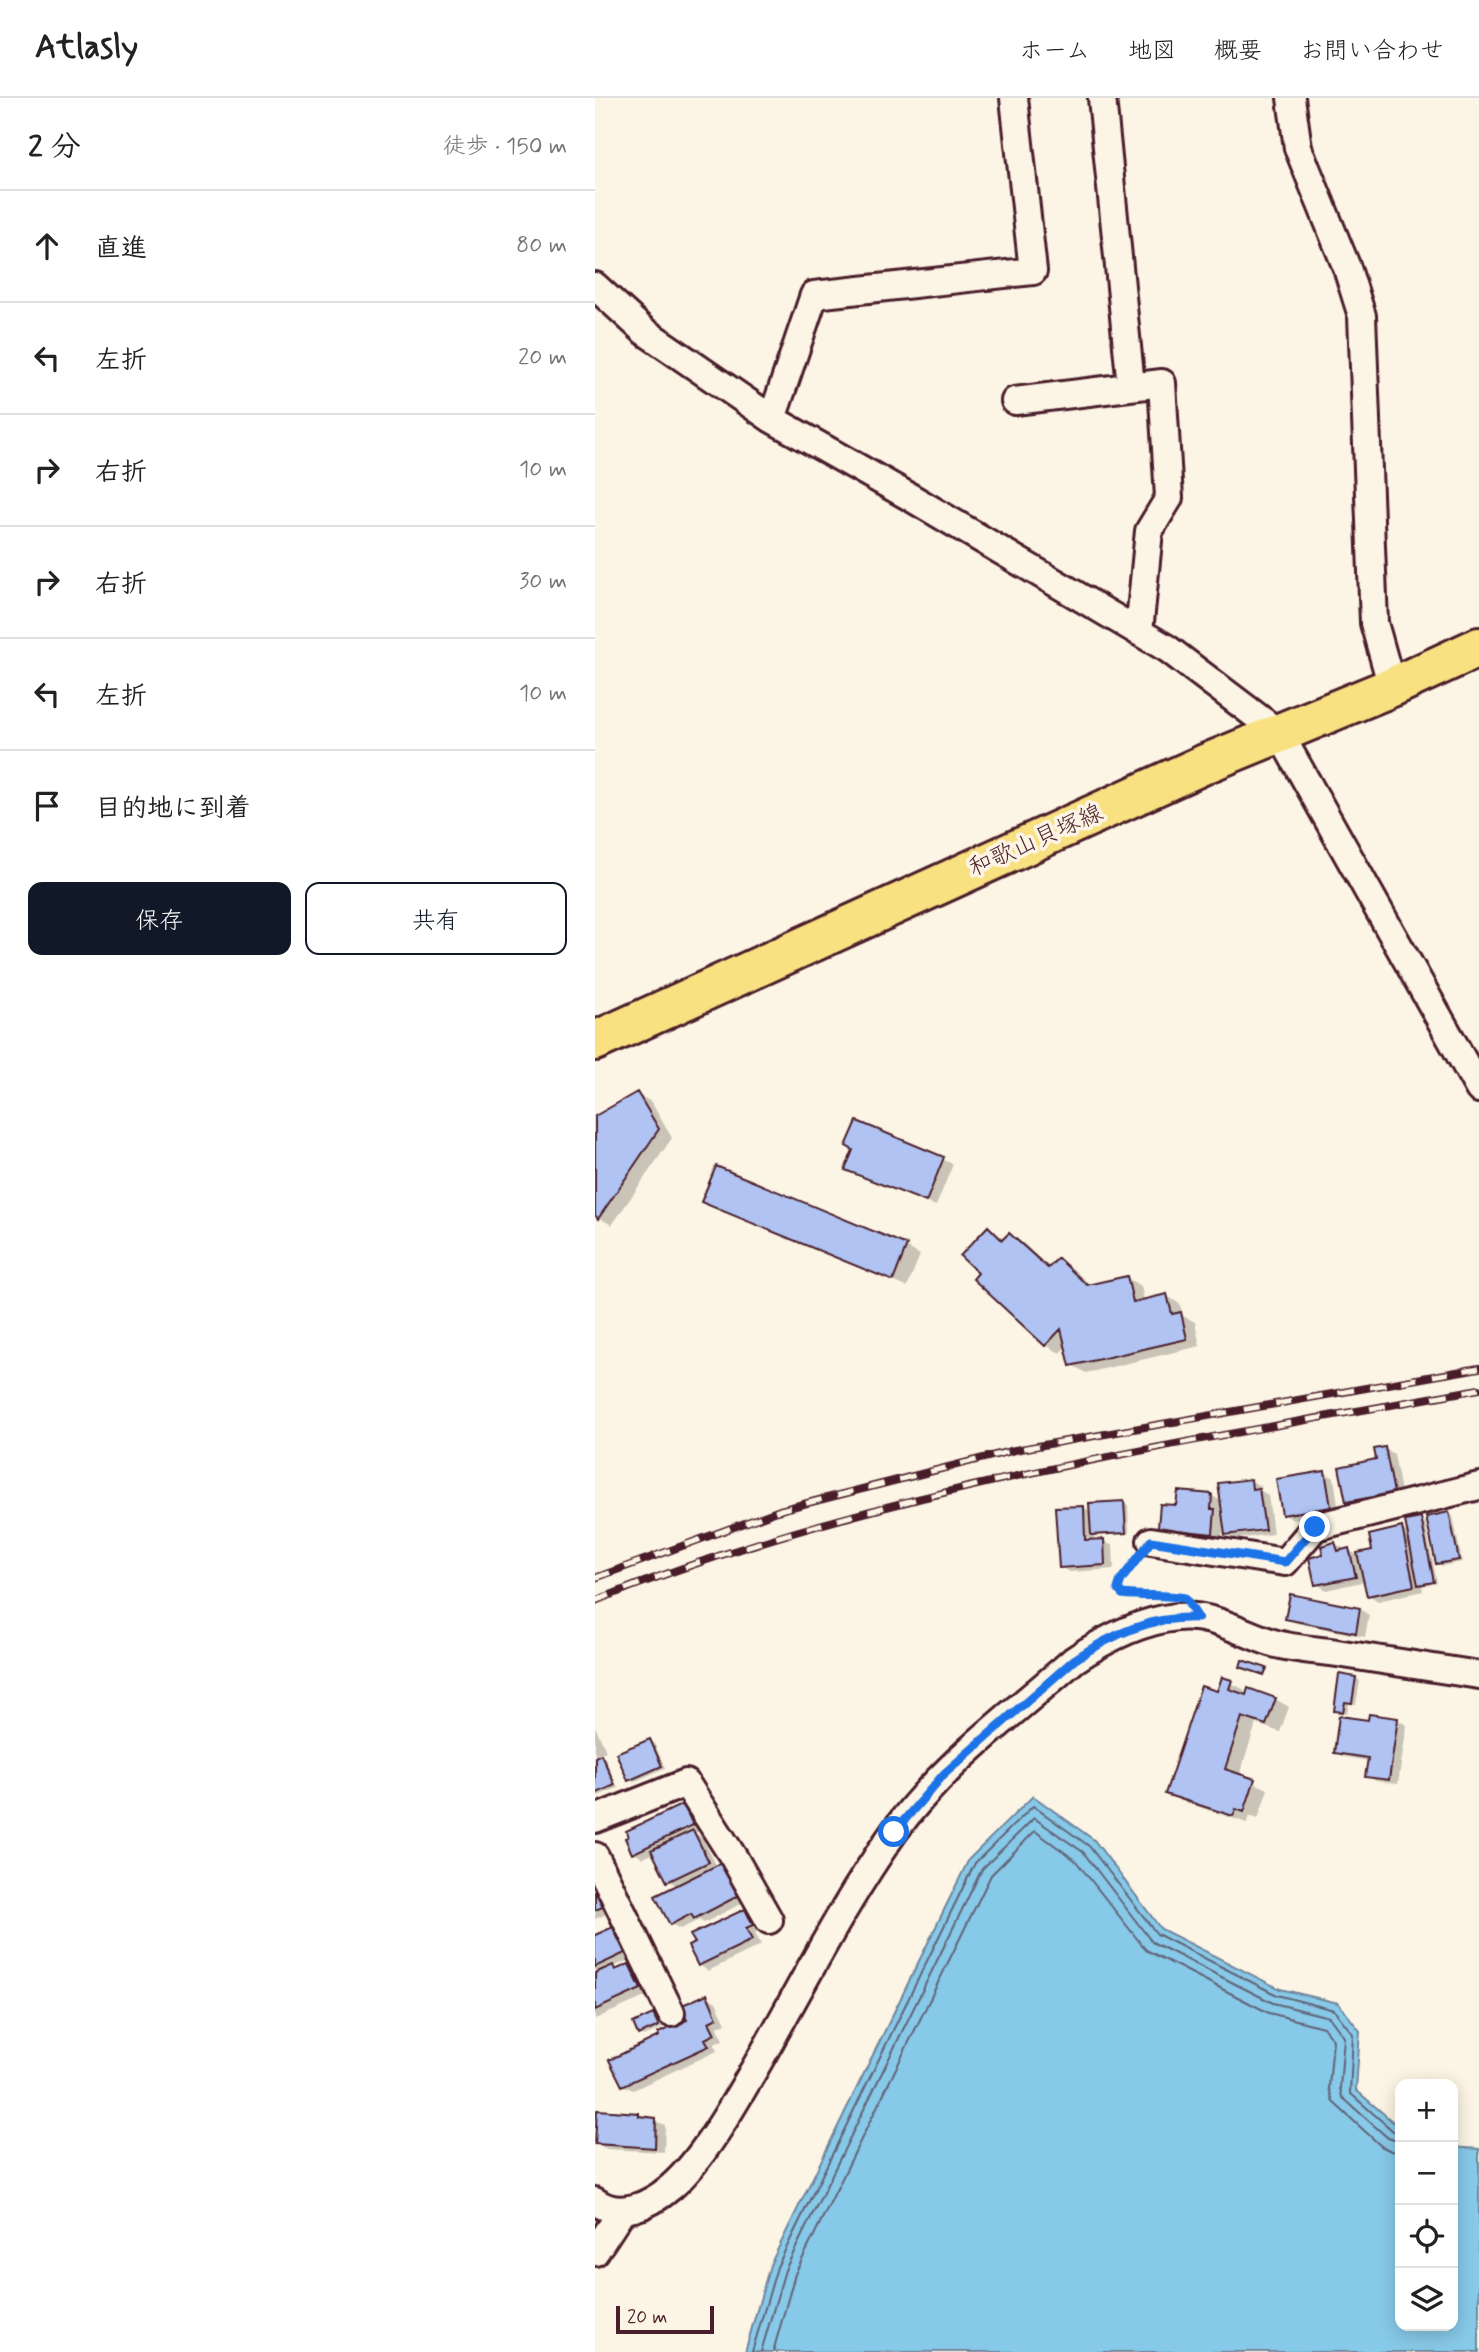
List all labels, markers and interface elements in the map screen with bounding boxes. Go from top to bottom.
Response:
text: Atlasly [35,26,138,70]
text: ホーム [1019,36,1090,67]
text: 地図 [1128,36,1176,67]
text: 概要 [1214,36,1262,67]
text: お問い合わせ [1300,36,1444,67]
text: 2 分 [28,128,81,167]
text: 徒歩 · 150 m [442,132,567,162]
icon: ahead [28,227,66,265]
text: 80 m [516,231,567,261]
text: 直進 [95,232,147,266]
icon: left [28,339,66,377]
text: 20 m [518,343,567,373]
text: 左折 [95,344,147,378]
icon: right [28,451,66,489]
text: 10 m [519,455,567,485]
text: 右折 [95,456,147,490]
icon: right [28,563,66,601]
text: 30 m [519,567,567,597]
text: 右折 [95,568,147,602]
icon: left [28,675,66,713]
text: 10 m [519,679,567,709]
text: 左折 [95,680,147,714]
icon: arrive [28,787,66,825]
text: 目的地に到着 [95,792,251,826]
street label: 和歌山貝塚線 [964,798,1108,884]
button: 保存 [28,882,291,955]
button: 共有 [305,882,567,955]
route end [1299,1511,1330,1542]
route start [878,1816,909,1847]
map controls [1395,2079,1458,2331]
button: + [1395,2079,1458,2142]
button: − [1395,2142,1458,2205]
button: locate [1395,2205,1458,2268]
button: layers [1395,2268,1458,2331]
scale bar [616,2303,714,2335]
text: 20 m [627,2305,667,2330]

